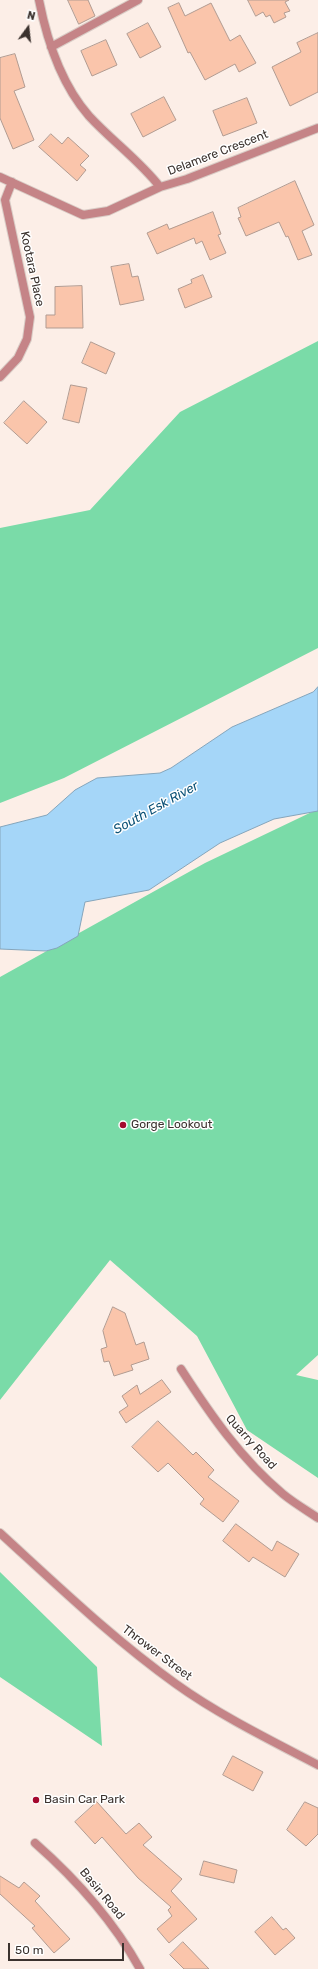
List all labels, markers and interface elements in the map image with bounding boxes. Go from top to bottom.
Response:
north arrow [8,8,48,48]
text: N [26,9,37,23]
street label: Delamere Crescent [166,127,270,179]
street label: Kootara Place [17,230,47,308]
water label: South Esk River [111,778,201,838]
place label: Gorge Lookout [131,1118,212,1132]
marker: Gorge Lookout [118,1120,128,1130]
street label: Quarry Road [223,1412,279,1472]
street label: Thrower Street [119,1622,195,1684]
place label: Basin Car Park [44,1793,125,1807]
marker: Basin Car Park [31,1795,41,1805]
street label: Basin Road [76,1866,128,1922]
scale bar [10,1935,126,1961]
text: 50 m [15,1943,43,1957]

